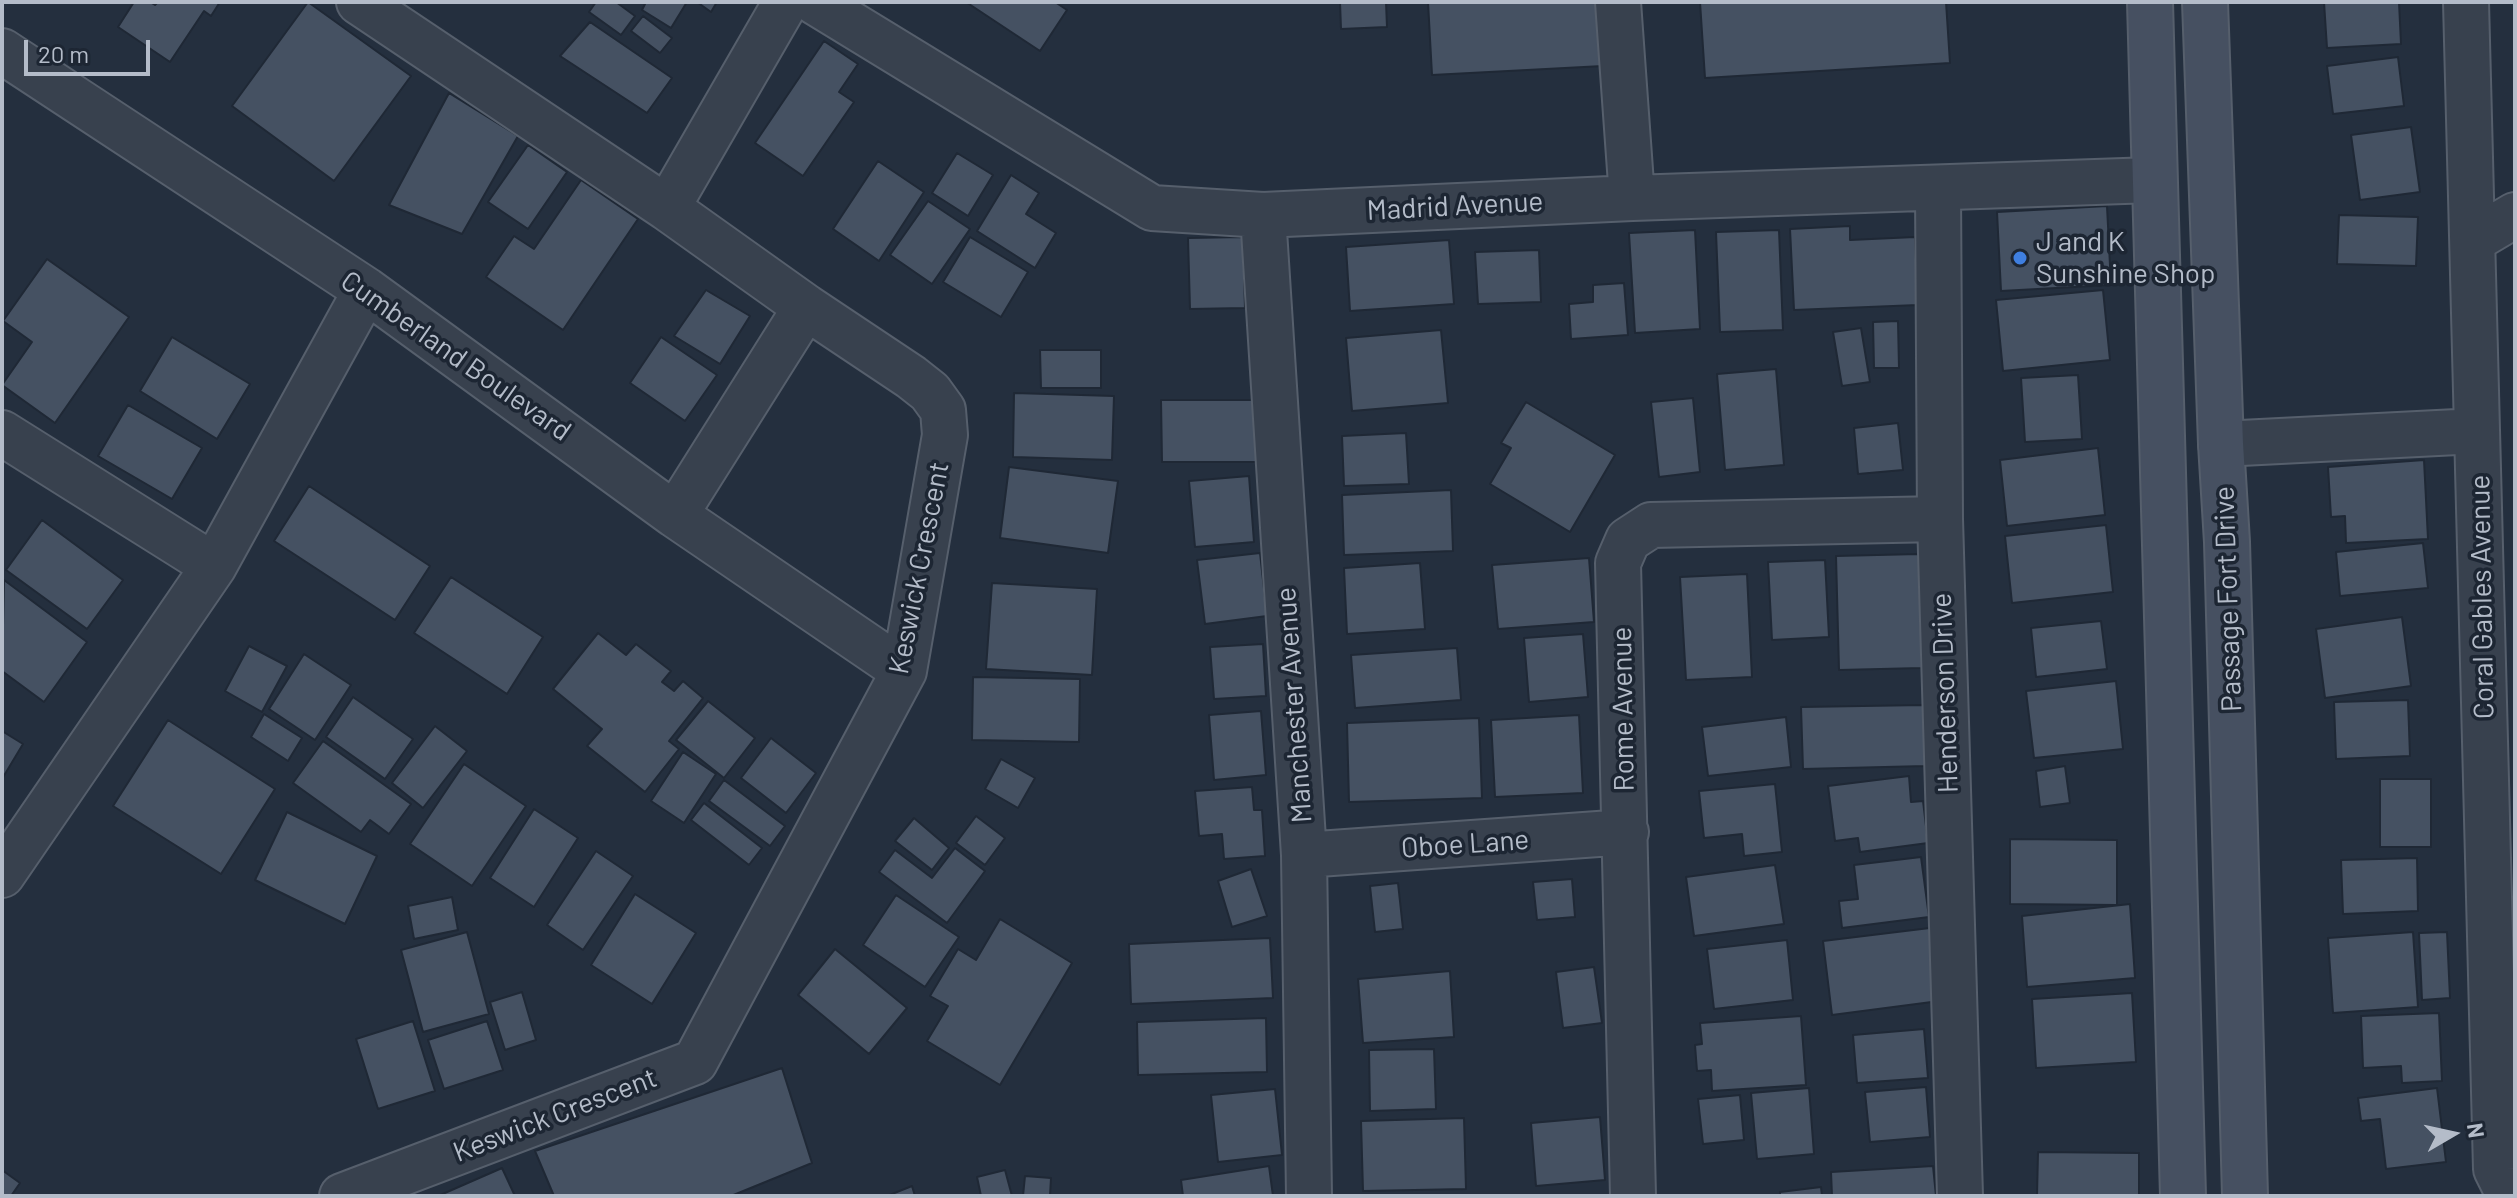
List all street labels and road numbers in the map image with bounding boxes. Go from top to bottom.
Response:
street label: Madrid Avenue [1366,185,1544,227]
street label: Cumberland Boulevard [334,264,578,448]
street label: Keswick Crescent [882,459,956,677]
street label: Coral Gables Avenue [2463,475,2501,719]
street label: Passage Fort Drive [2207,486,2249,712]
street label: Manchester Avenue [1269,586,1319,824]
street label: Henderson Drive [1925,592,1965,794]
street label: Rome Avenue [1605,626,1641,792]
street label: Oboe Lane [1400,823,1530,865]
street label: Keswick Crescent [448,1061,662,1169]

